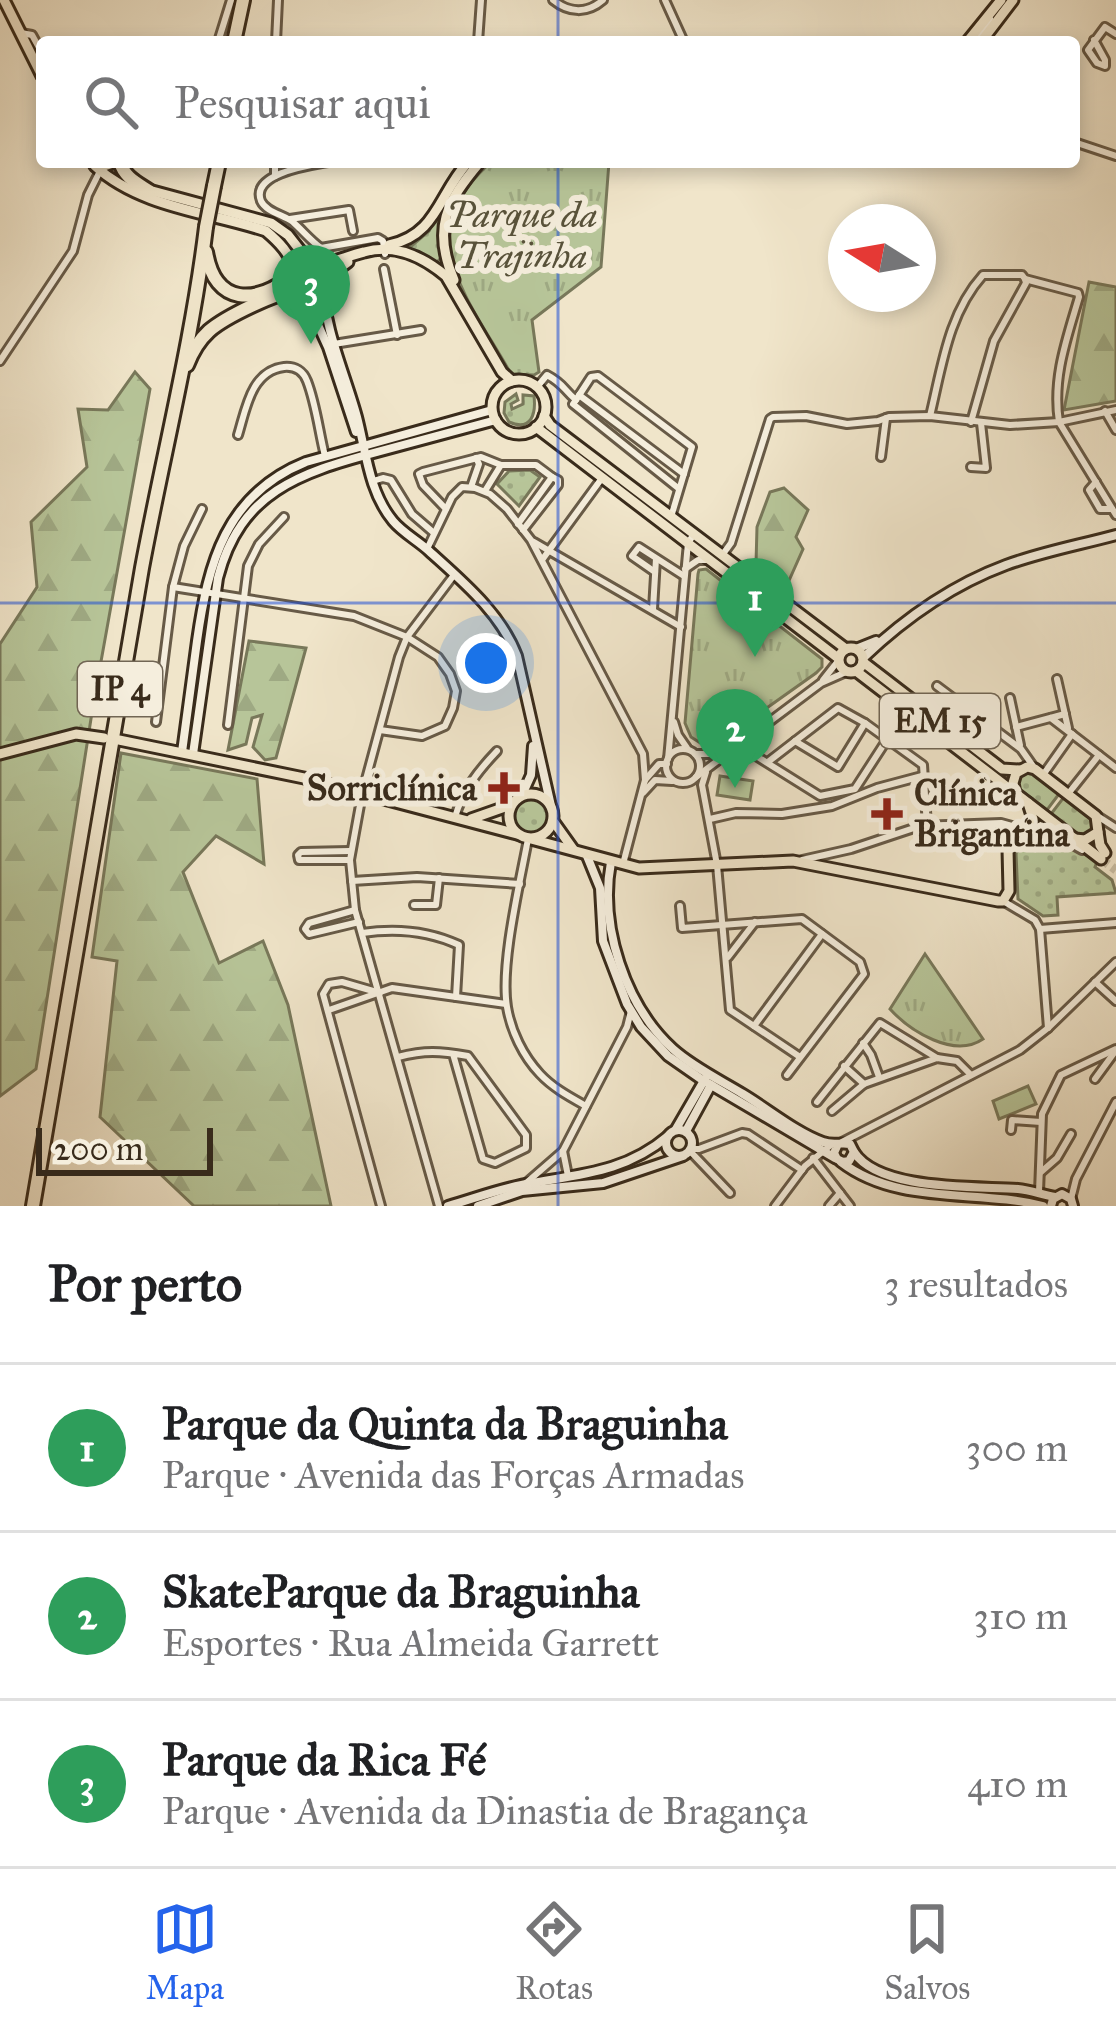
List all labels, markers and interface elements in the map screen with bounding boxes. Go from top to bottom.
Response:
search box [36,36,1080,168]
icon: search [78,69,144,135]
text: Pesquisar aqui [174,75,431,130]
park label: Parque da Trajinha [446,193,598,278]
north arrow [828,204,936,312]
pin: 3 [272,245,350,344]
pin: 1 [716,558,794,657]
your location [456,633,516,693]
road number: IP 4 [78,662,162,716]
pin: 2 [696,689,774,788]
road number: EM 15 [880,694,1000,748]
place label: Sorriclínica [307,766,478,810]
place label: Clínica Brigantina [914,771,1070,856]
marker: Sorriclínica [488,772,520,804]
marker: Clínica Brigantina [871,798,903,830]
scale bar [36,1122,213,1175]
text: 200 m [54,1129,144,1169]
text: Por perto [48,1253,242,1315]
text: 3 resultados [884,1260,1068,1308]
text: Parque da Quinta da Braguinha [162,1396,728,1451]
text: 1 [79,1424,95,1472]
text: 300 m [966,1424,1068,1472]
text: Parque · Avenida das Forças Armadas [162,1451,744,1499]
text: SkateParque da Braguinha [162,1564,640,1619]
text: 2 [77,1592,97,1640]
text: 310 m [973,1592,1068,1640]
text: Esportes · Rua Almeida Garrett [162,1619,659,1667]
text: Parque da Rica Fé [162,1732,487,1787]
text: 3 [79,1760,95,1808]
text: 410 m [967,1760,1068,1808]
text: Parque · Avenida da Dinastia de Bragança [162,1787,808,1835]
tab: Mapa [146,1896,224,2008]
tab: Rotas [515,1896,593,2008]
tab: Salvos [884,1896,970,2008]

